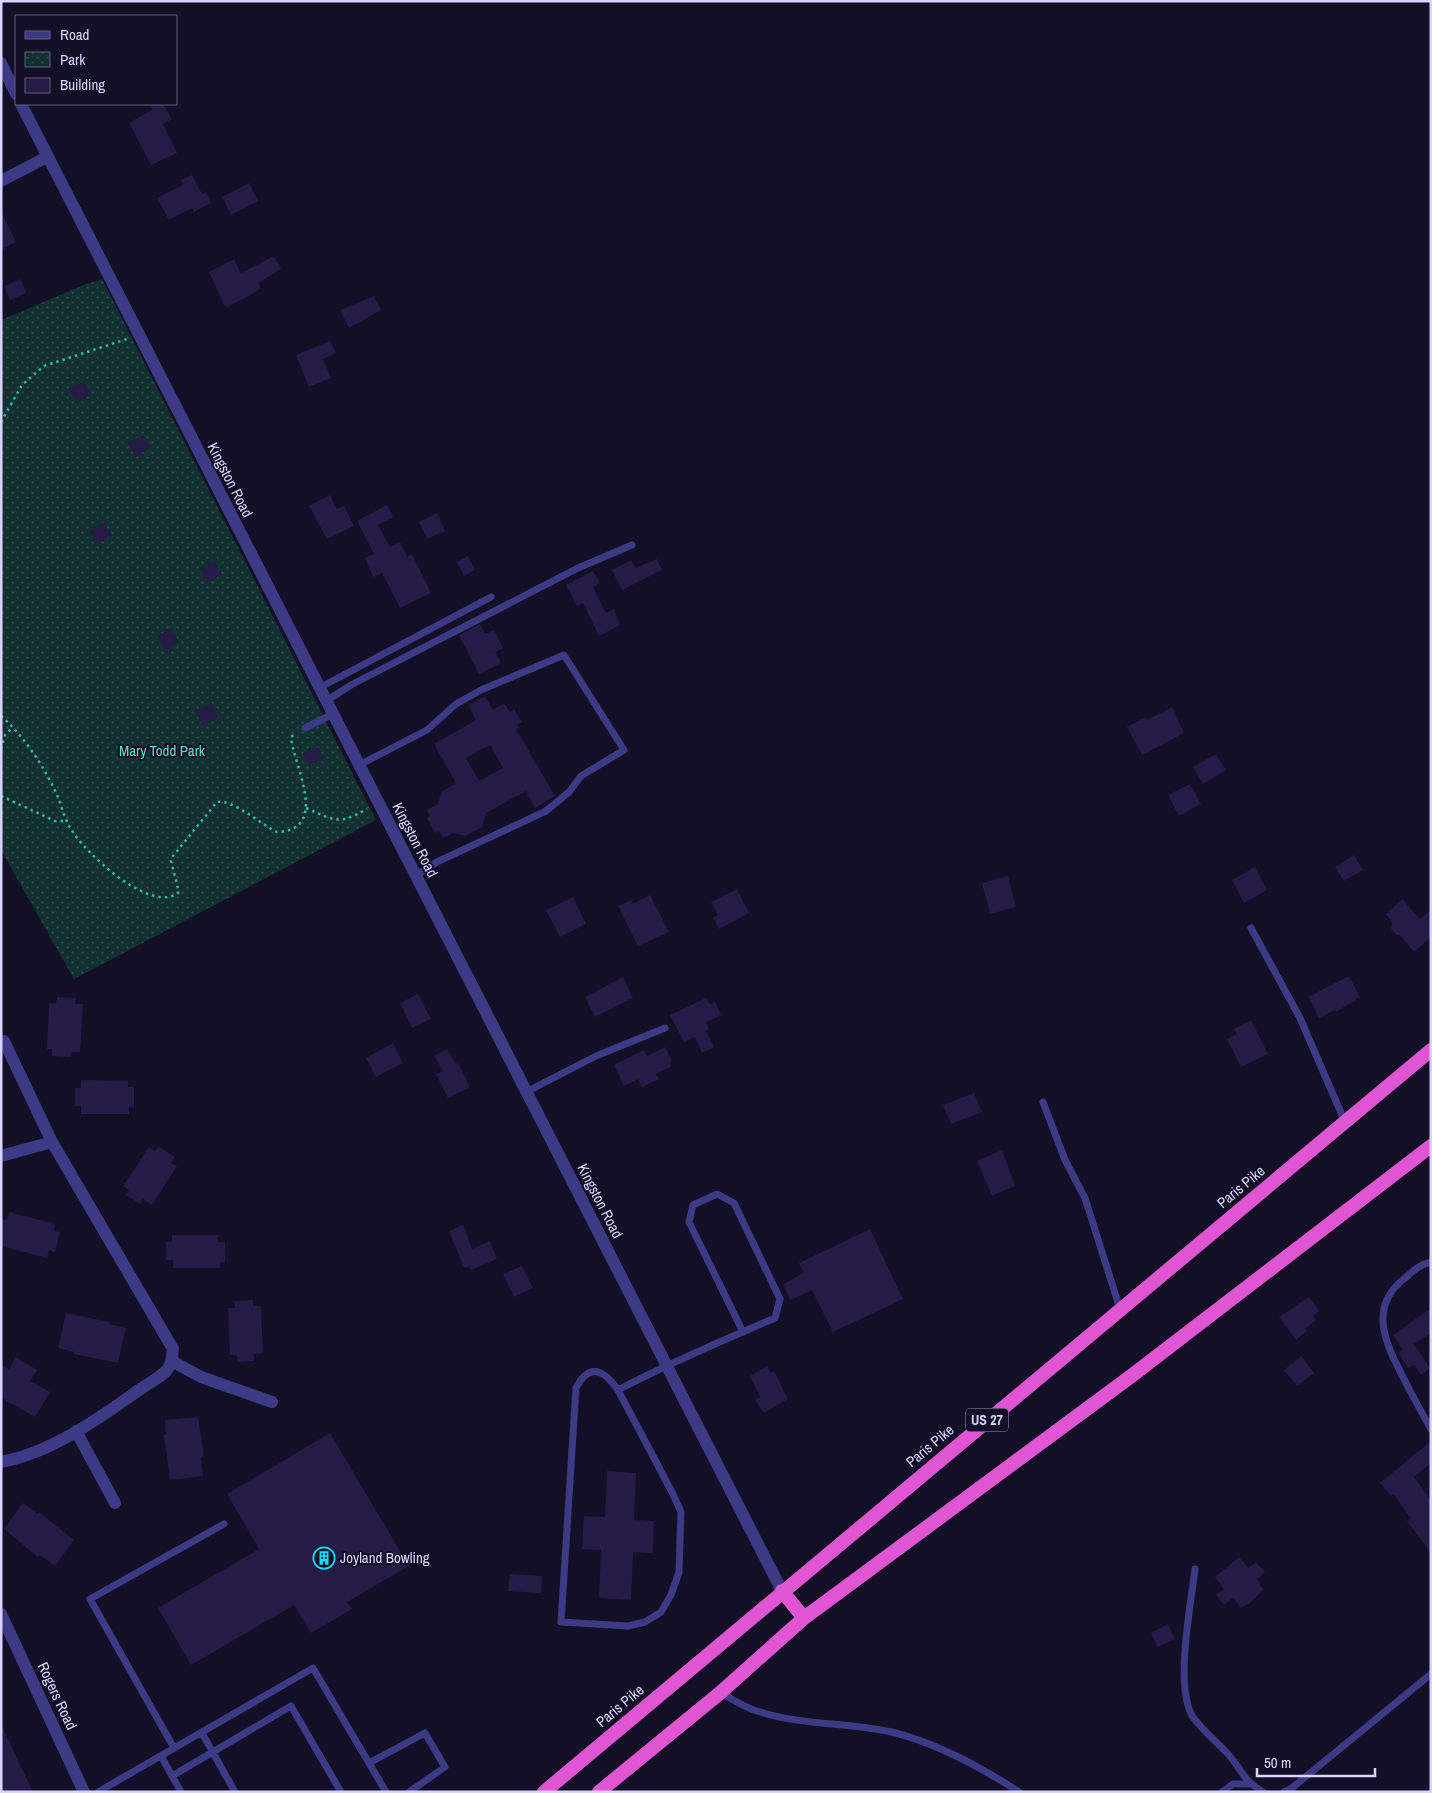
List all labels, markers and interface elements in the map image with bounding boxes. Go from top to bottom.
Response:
legend [15,15,178,105]
text: Road [60,24,89,45]
text: Park [60,49,86,70]
text: Building [60,74,105,95]
street label: Kingston Road [203,439,258,521]
park label: Mary Todd Park [119,740,206,761]
street label: Kingston Road [388,799,443,881]
street label: Kingston Road [573,1160,628,1242]
street label: Paris Pike [1212,1160,1269,1213]
road number: US 27 [966,1408,1008,1432]
street label: Paris Pike [901,1419,958,1472]
building icon: Joyland Bowling [312,1546,336,1570]
place label: Joyland Bowling [340,1547,430,1568]
street label: Rogers Road [33,1659,82,1733]
street label: Paris Pike [591,1679,648,1732]
scale bar [1257,1746,1374,1778]
text: 50 m [1264,1752,1291,1773]

